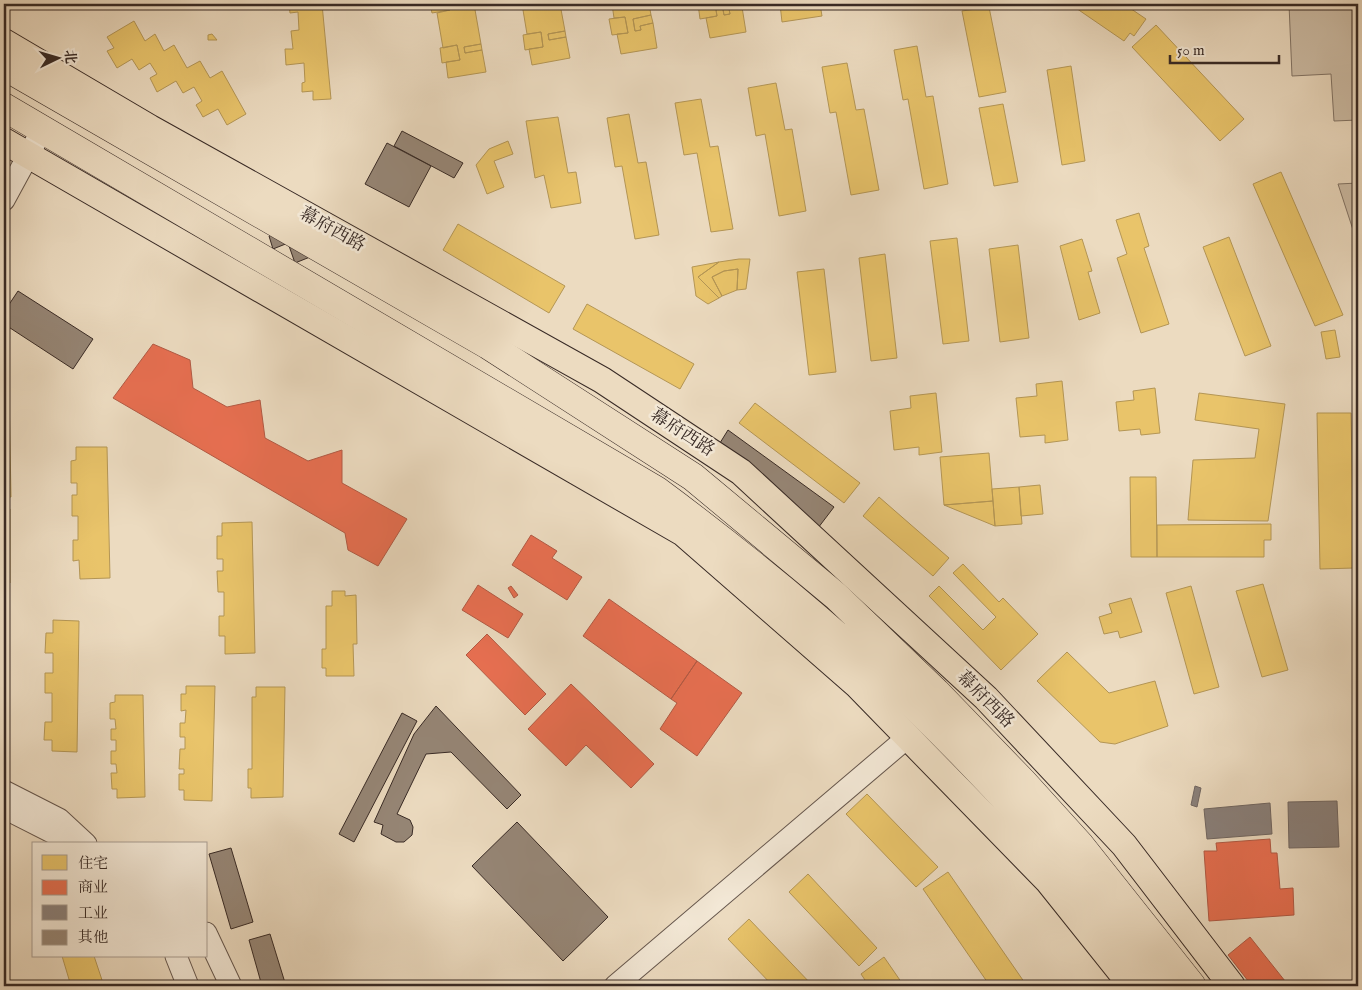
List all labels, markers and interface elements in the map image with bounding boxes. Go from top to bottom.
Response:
north arrow [32,32,82,82]
scale bar [1170,32,1278,64]
text: 50 m [1177,41,1205,60]
text: 北 [60,49,80,65]
street label: 幕府西路 [295,202,369,258]
street label: 幕府西路 [646,404,718,462]
street label: 幕府西路 [951,666,1019,734]
legend [32,842,208,958]
text: 住宅 [78,854,108,873]
text: 商业 [78,878,108,897]
text: 工业 [78,904,108,923]
text: 其他 [78,928,108,947]

